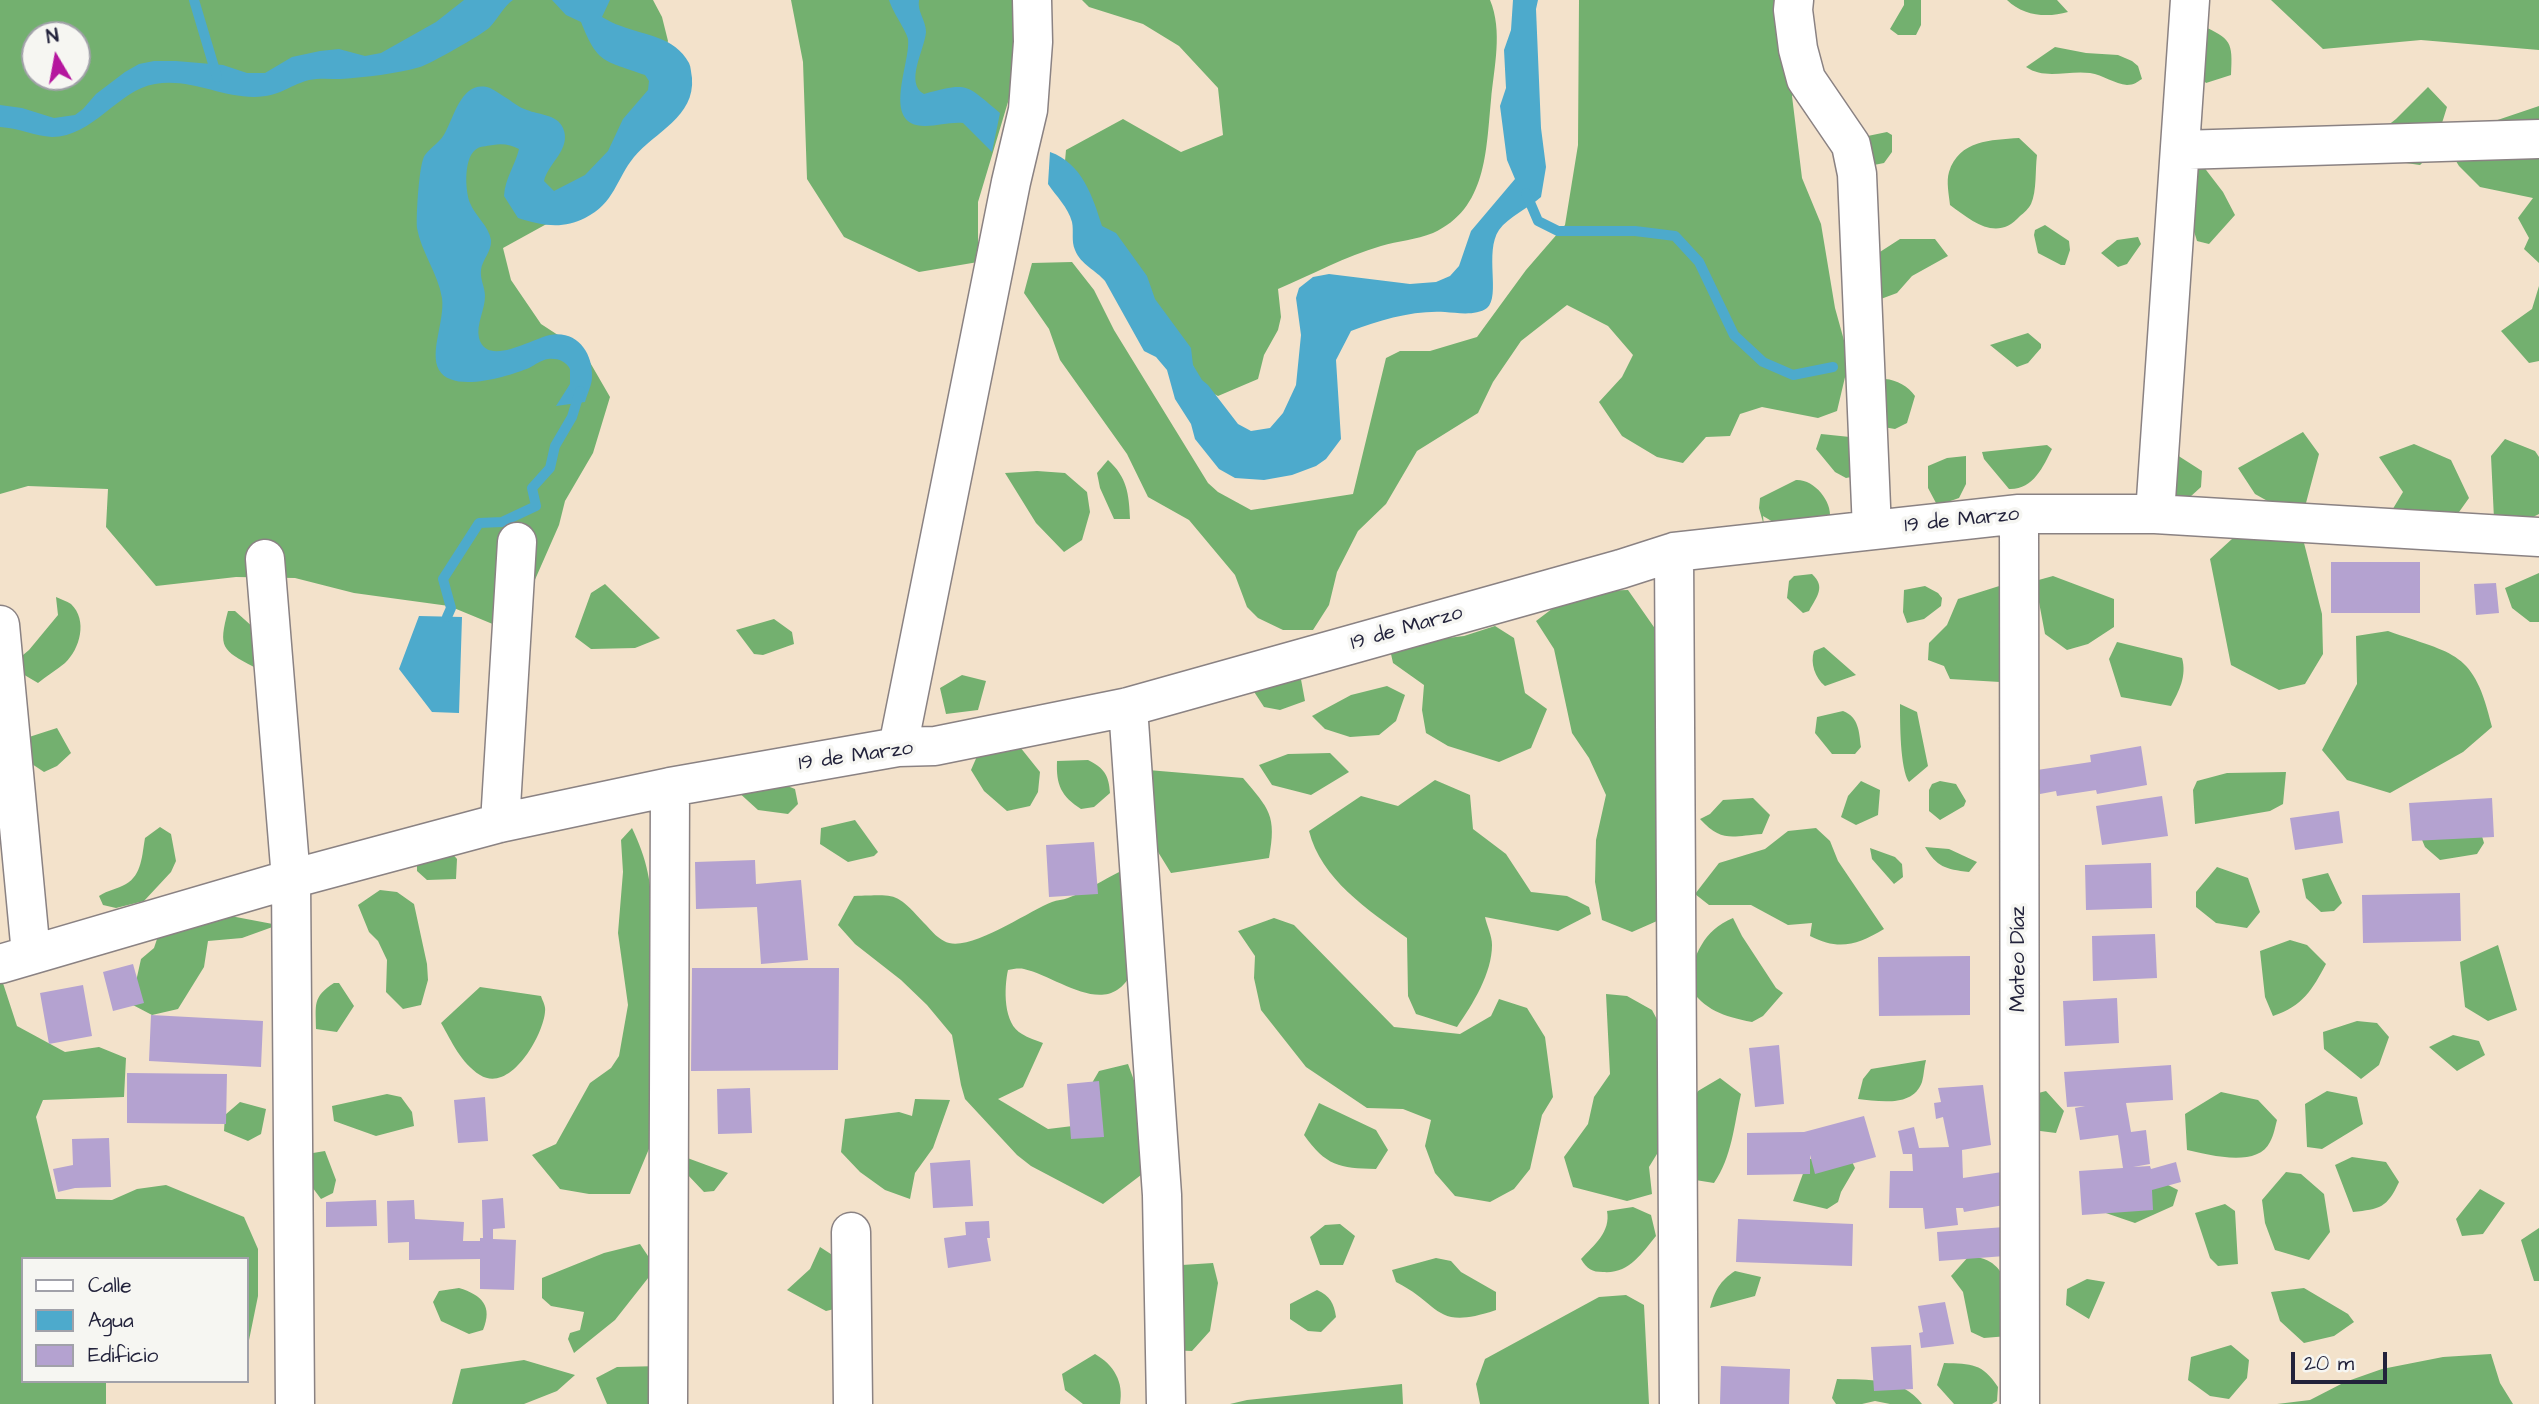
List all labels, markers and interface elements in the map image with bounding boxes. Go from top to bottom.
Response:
north arrow [21,21,91,91]
text: N [44,22,61,51]
street label: 19 de Marzo [1903,502,2021,540]
street label: 19 de Marzo [1348,601,1466,657]
street label: 19 de Marzo [797,736,915,778]
street label: Mateo Díaz [2007,906,2033,1012]
legend [21,1257,248,1383]
text: Calle [88,1271,132,1300]
text: Agua [88,1306,134,1335]
scale bar [2294,1338,2390,1382]
text: Edificio [88,1341,158,1370]
text: 20 m [2304,1349,2354,1378]

